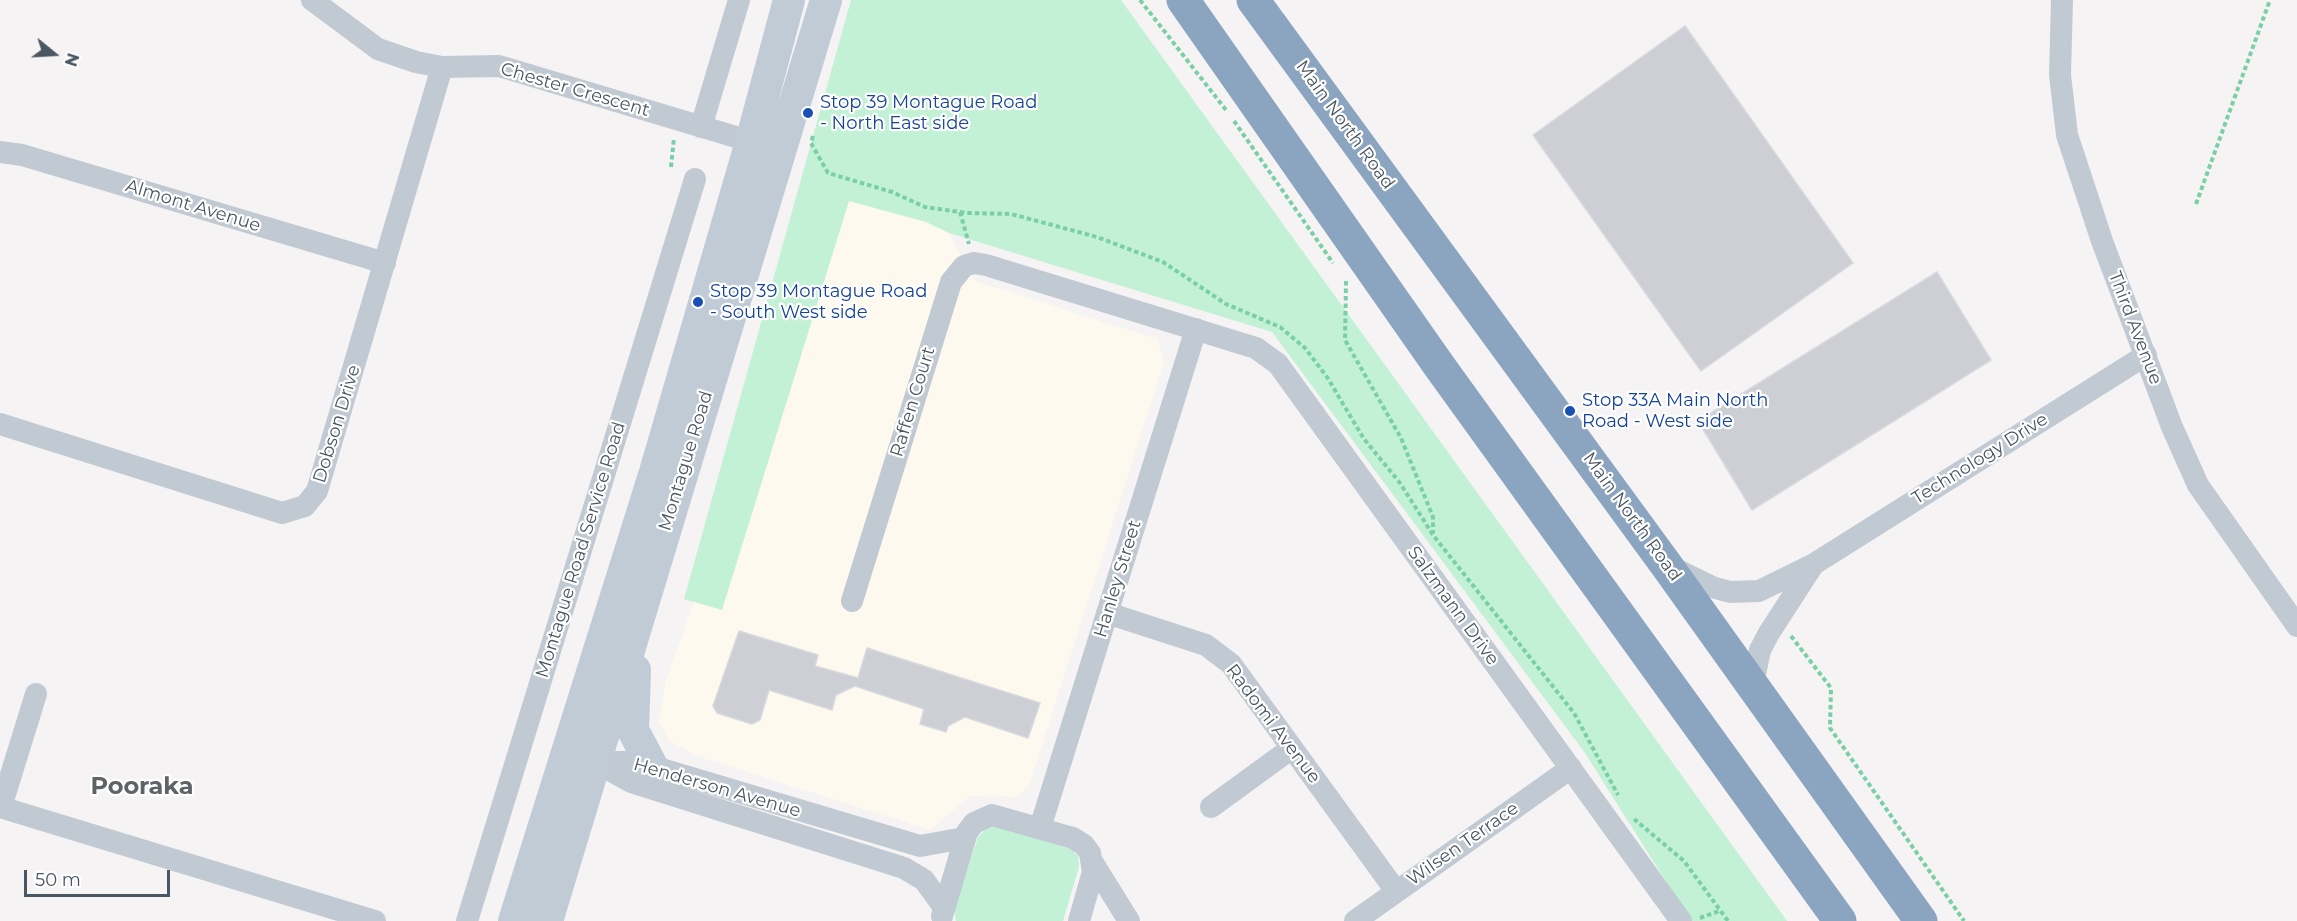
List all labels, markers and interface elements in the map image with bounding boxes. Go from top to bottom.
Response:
north arrow [24,24,84,84]
text: N [61,51,83,69]
street label: Main North Road [1291,56,1399,194]
street label: Chester Crescent [498,58,652,122]
place label: Stop 39 Montague Road - North East side [820,92,1037,134]
marker: Stop 39 Montague Road - North East side [801,106,815,120]
street label: Almont Avenue [123,175,263,237]
street label: Third Avenue [2104,268,2166,388]
place label: Stop 39 Montague Road - South West side [710,281,927,324]
marker: Stop 39 Montague Road - South West side [691,295,705,309]
street label: Raffen Court [886,344,940,460]
street label: Dobson Drive [309,362,365,486]
street label: Montague Road [654,388,718,534]
place label: Stop 33A Main North Road - West side [1582,390,1769,432]
marker: Stop 33A Main North Road - West side [1563,404,1577,418]
street label: Technology Drive [1908,409,2052,509]
street label: Montague Road Service Road [532,419,630,681]
street label: Main North Road [1578,448,1686,586]
street label: Hanley Street [1090,518,1146,640]
street label: Salzmann Drive [1403,542,1503,670]
street label: Radomi Avenue [1221,660,1325,788]
street label: Henderson Avenue [631,754,803,822]
district label: Pooraka [90,773,194,801]
street label: Wilsen Terrace [1403,798,1523,890]
scale bar [27,858,172,896]
text: 50 m [35,869,81,891]

